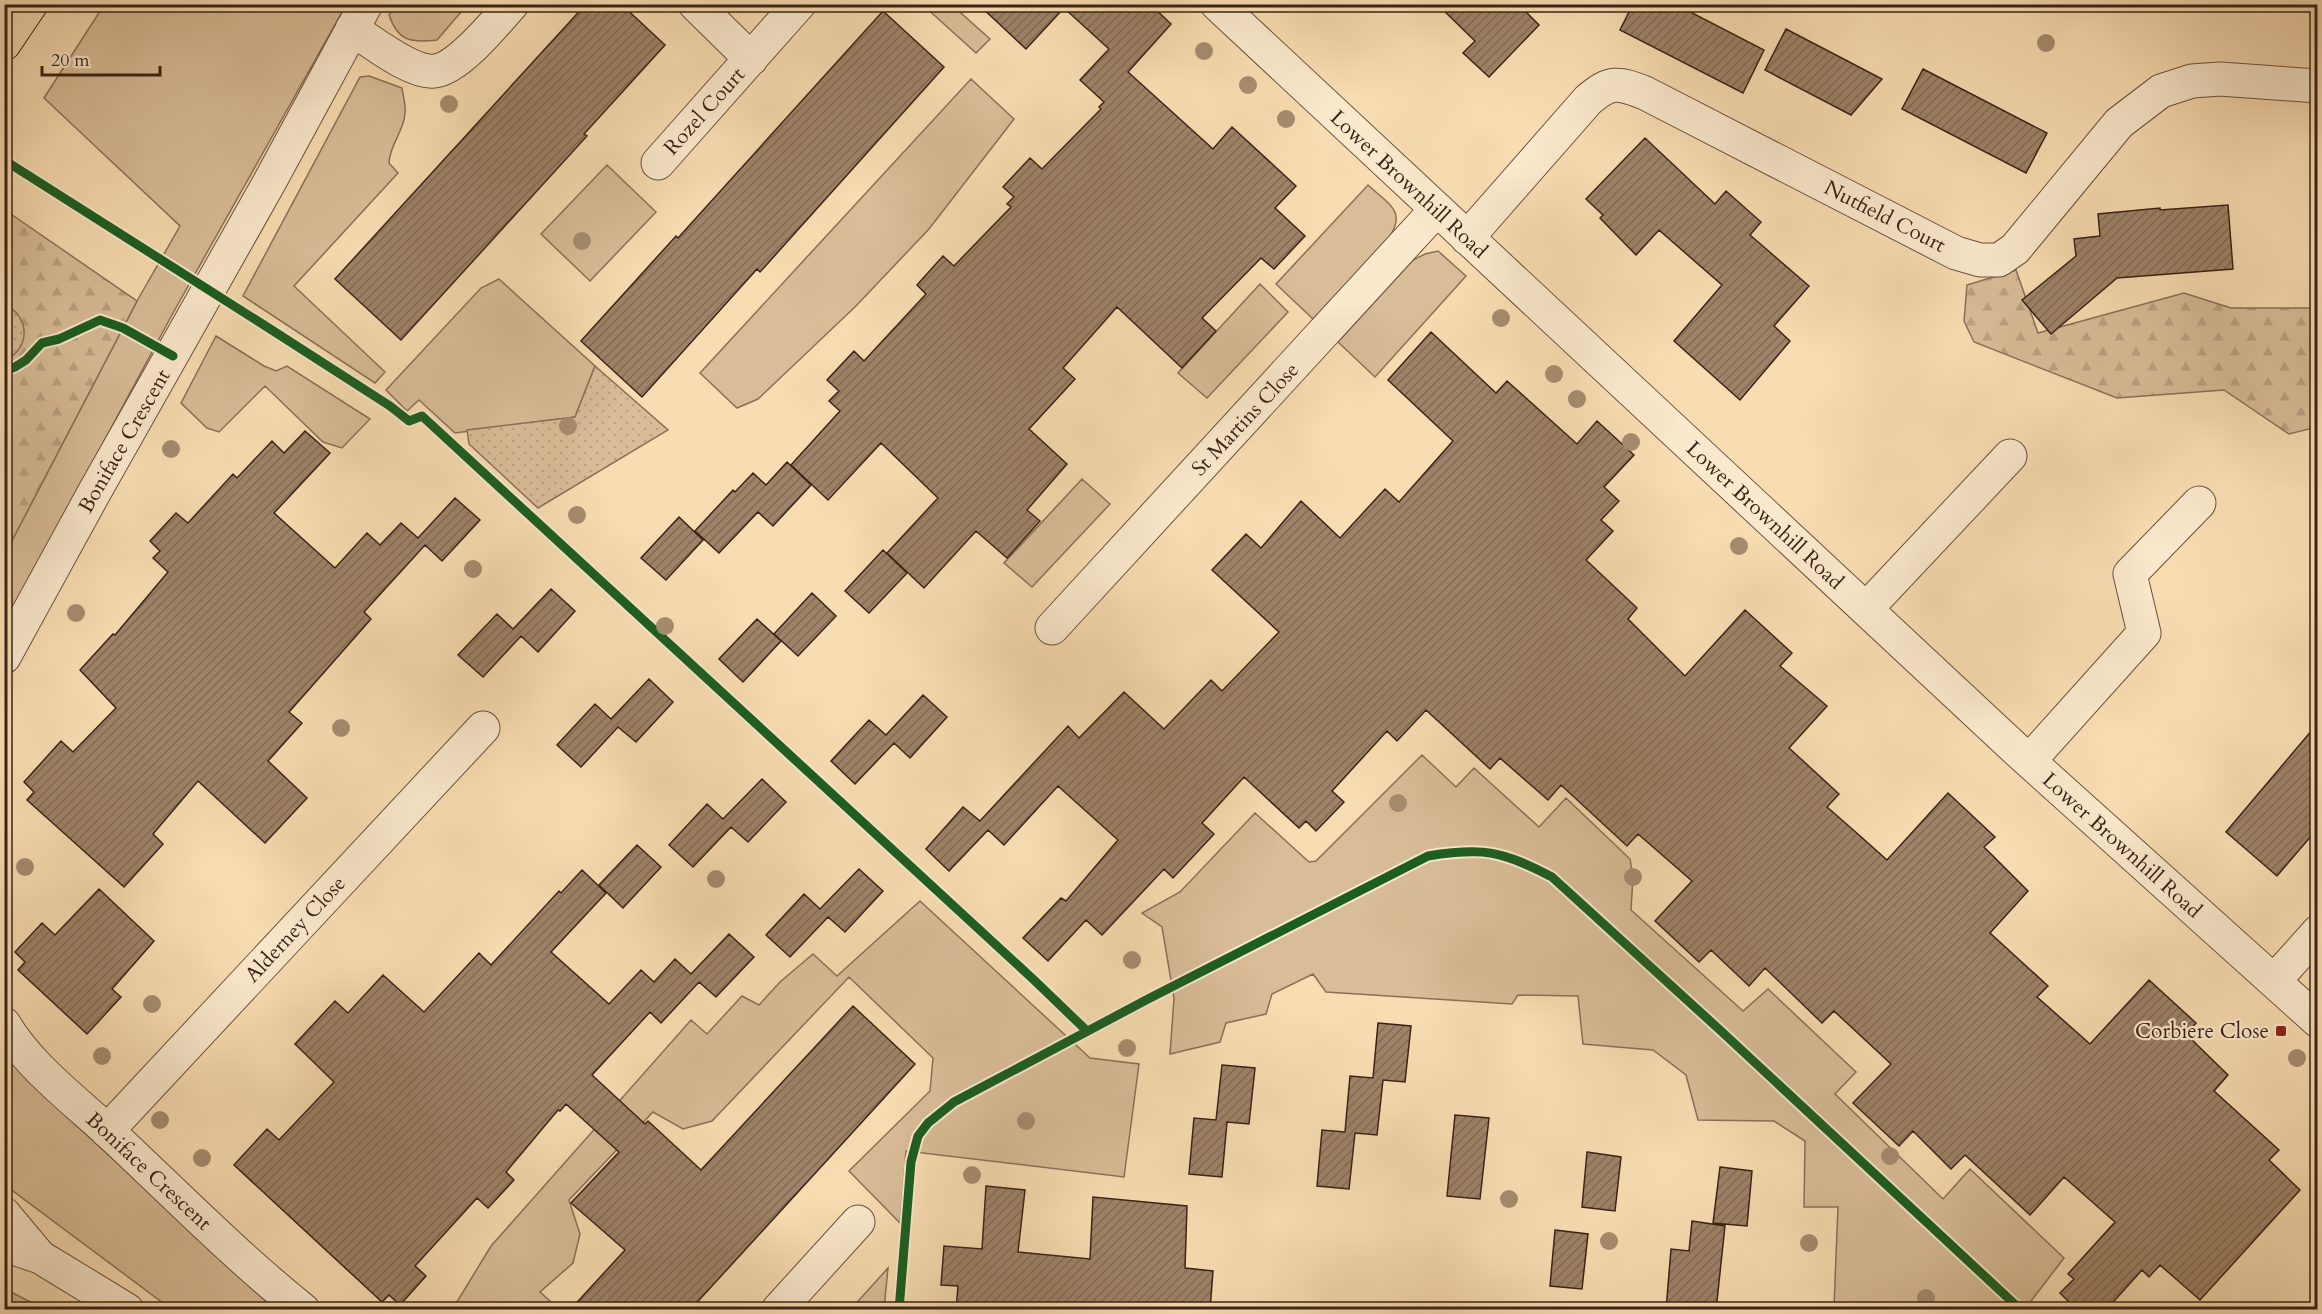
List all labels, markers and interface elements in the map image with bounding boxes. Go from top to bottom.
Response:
scale bar [42,39,160,77]
text: 20 m [51,48,90,73]
street label: Rozel Court [657,61,752,162]
street label: Lower Brownhill Road [1324,104,1494,265]
street label: Nutfield Court [1819,173,1951,260]
street label: St Martins Close [1185,356,1306,483]
street label: Boniface Crescent [71,364,178,518]
street label: Lower Brownhill Road [1680,435,1850,596]
street label: Lower Brownhill Road [2036,766,2208,925]
street label: Alderney Close [238,870,352,989]
place label: Corbiere Close [2135,1017,2269,1046]
marker: Corbiere Close [2274,1024,2288,1038]
street label: Boniface Crescent [80,1106,218,1237]

